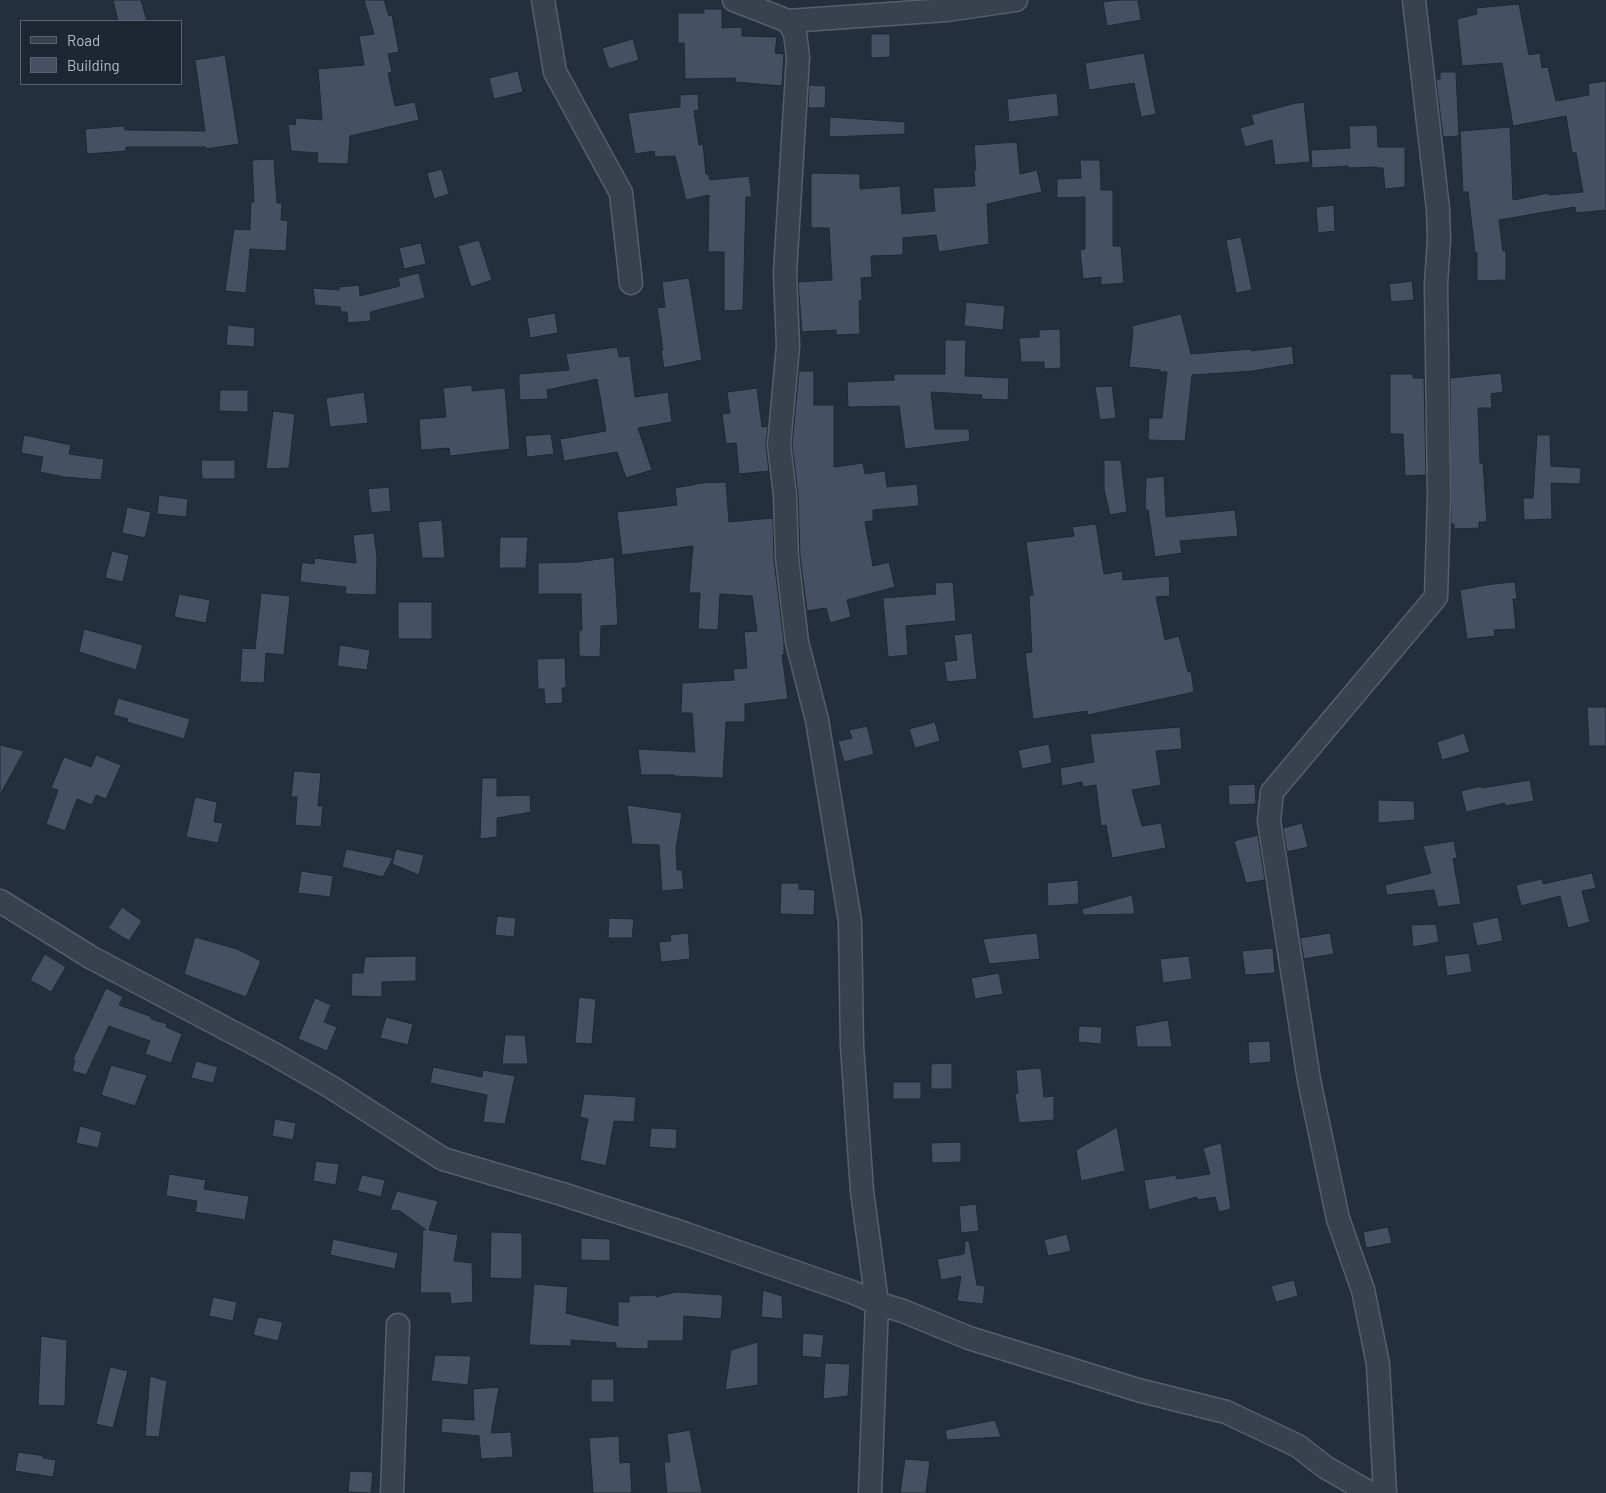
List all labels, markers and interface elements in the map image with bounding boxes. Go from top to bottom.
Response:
legend [20,20,182,85]
text: Road [67,31,100,49]
text: Building [67,56,120,74]

